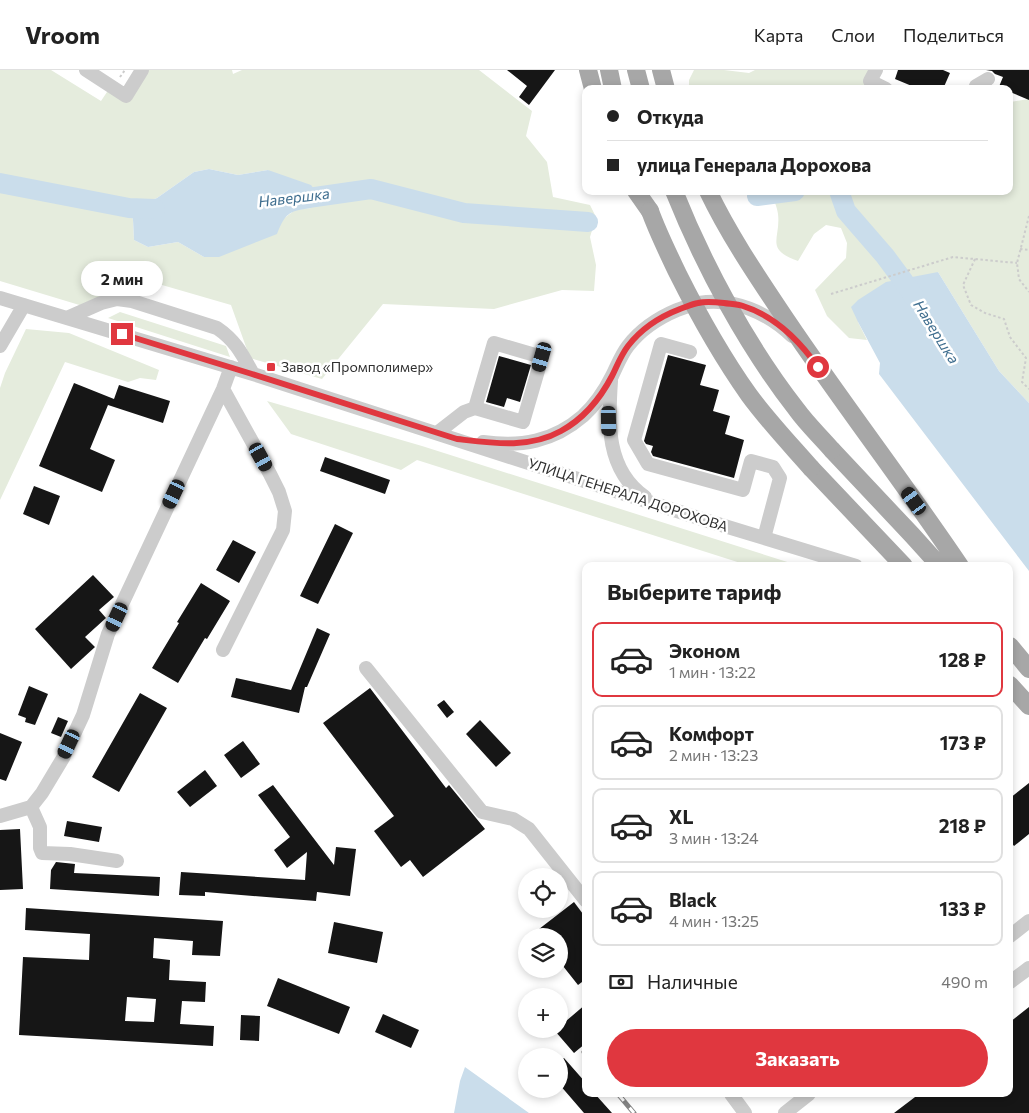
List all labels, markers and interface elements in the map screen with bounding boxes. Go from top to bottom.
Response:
text: Vroom [25,20,100,49]
text: Карта [754,24,803,46]
text: Слои [831,24,875,46]
text: Поделиться [903,24,1004,46]
text: Откуда [637,105,704,128]
text: улица Генерала Дорохова [637,153,871,176]
water label: Навершка [257,184,331,210]
callout: 2 мин [81,262,163,296]
text: 2 мин [101,269,143,288]
water label: Навершка [910,296,964,367]
route end [111,323,133,345]
car [530,341,553,373]
route start [807,356,829,378]
place label: Завод «Промполимер» [281,358,433,375]
marker: Завод «Промполимер» [265,361,277,373]
car [601,406,616,436]
car [247,440,274,474]
street label: УЛИЦА ГЕНЕРАЛА ДОРОХОВА [526,454,731,535]
car [160,477,187,511]
car [899,484,928,518]
text: Выберите тариф [607,578,781,605]
car [103,600,130,634]
icon: car [609,637,654,682]
text: Эконом [669,639,740,662]
text: 128 ₽ [939,648,986,671]
text: 1 мин · 13:22 [669,662,756,681]
icon: car [609,720,654,765]
text: Комфорт [669,722,754,745]
car [55,727,82,761]
text: 173 ₽ [940,731,986,754]
text: 2 мин · 13:23 [669,745,758,764]
icon: car [609,803,654,848]
text: XL [669,805,694,828]
text: 218 ₽ [939,814,986,837]
text: 3 мин · 13:24 [669,828,759,847]
map controls [518,868,568,1098]
button: locate [518,868,568,918]
icon: car [609,886,654,931]
text: Black [669,888,717,911]
text: 133 ₽ [939,897,986,920]
text: 4 мин · 13:25 [669,911,759,930]
button: layers [518,928,568,978]
icon: cash [607,968,635,996]
text: Наличные [647,970,738,993]
text: 490 m [941,972,988,991]
button: + [518,988,568,1038]
button: Заказать [607,1029,988,1087]
button: − [518,1048,568,1098]

